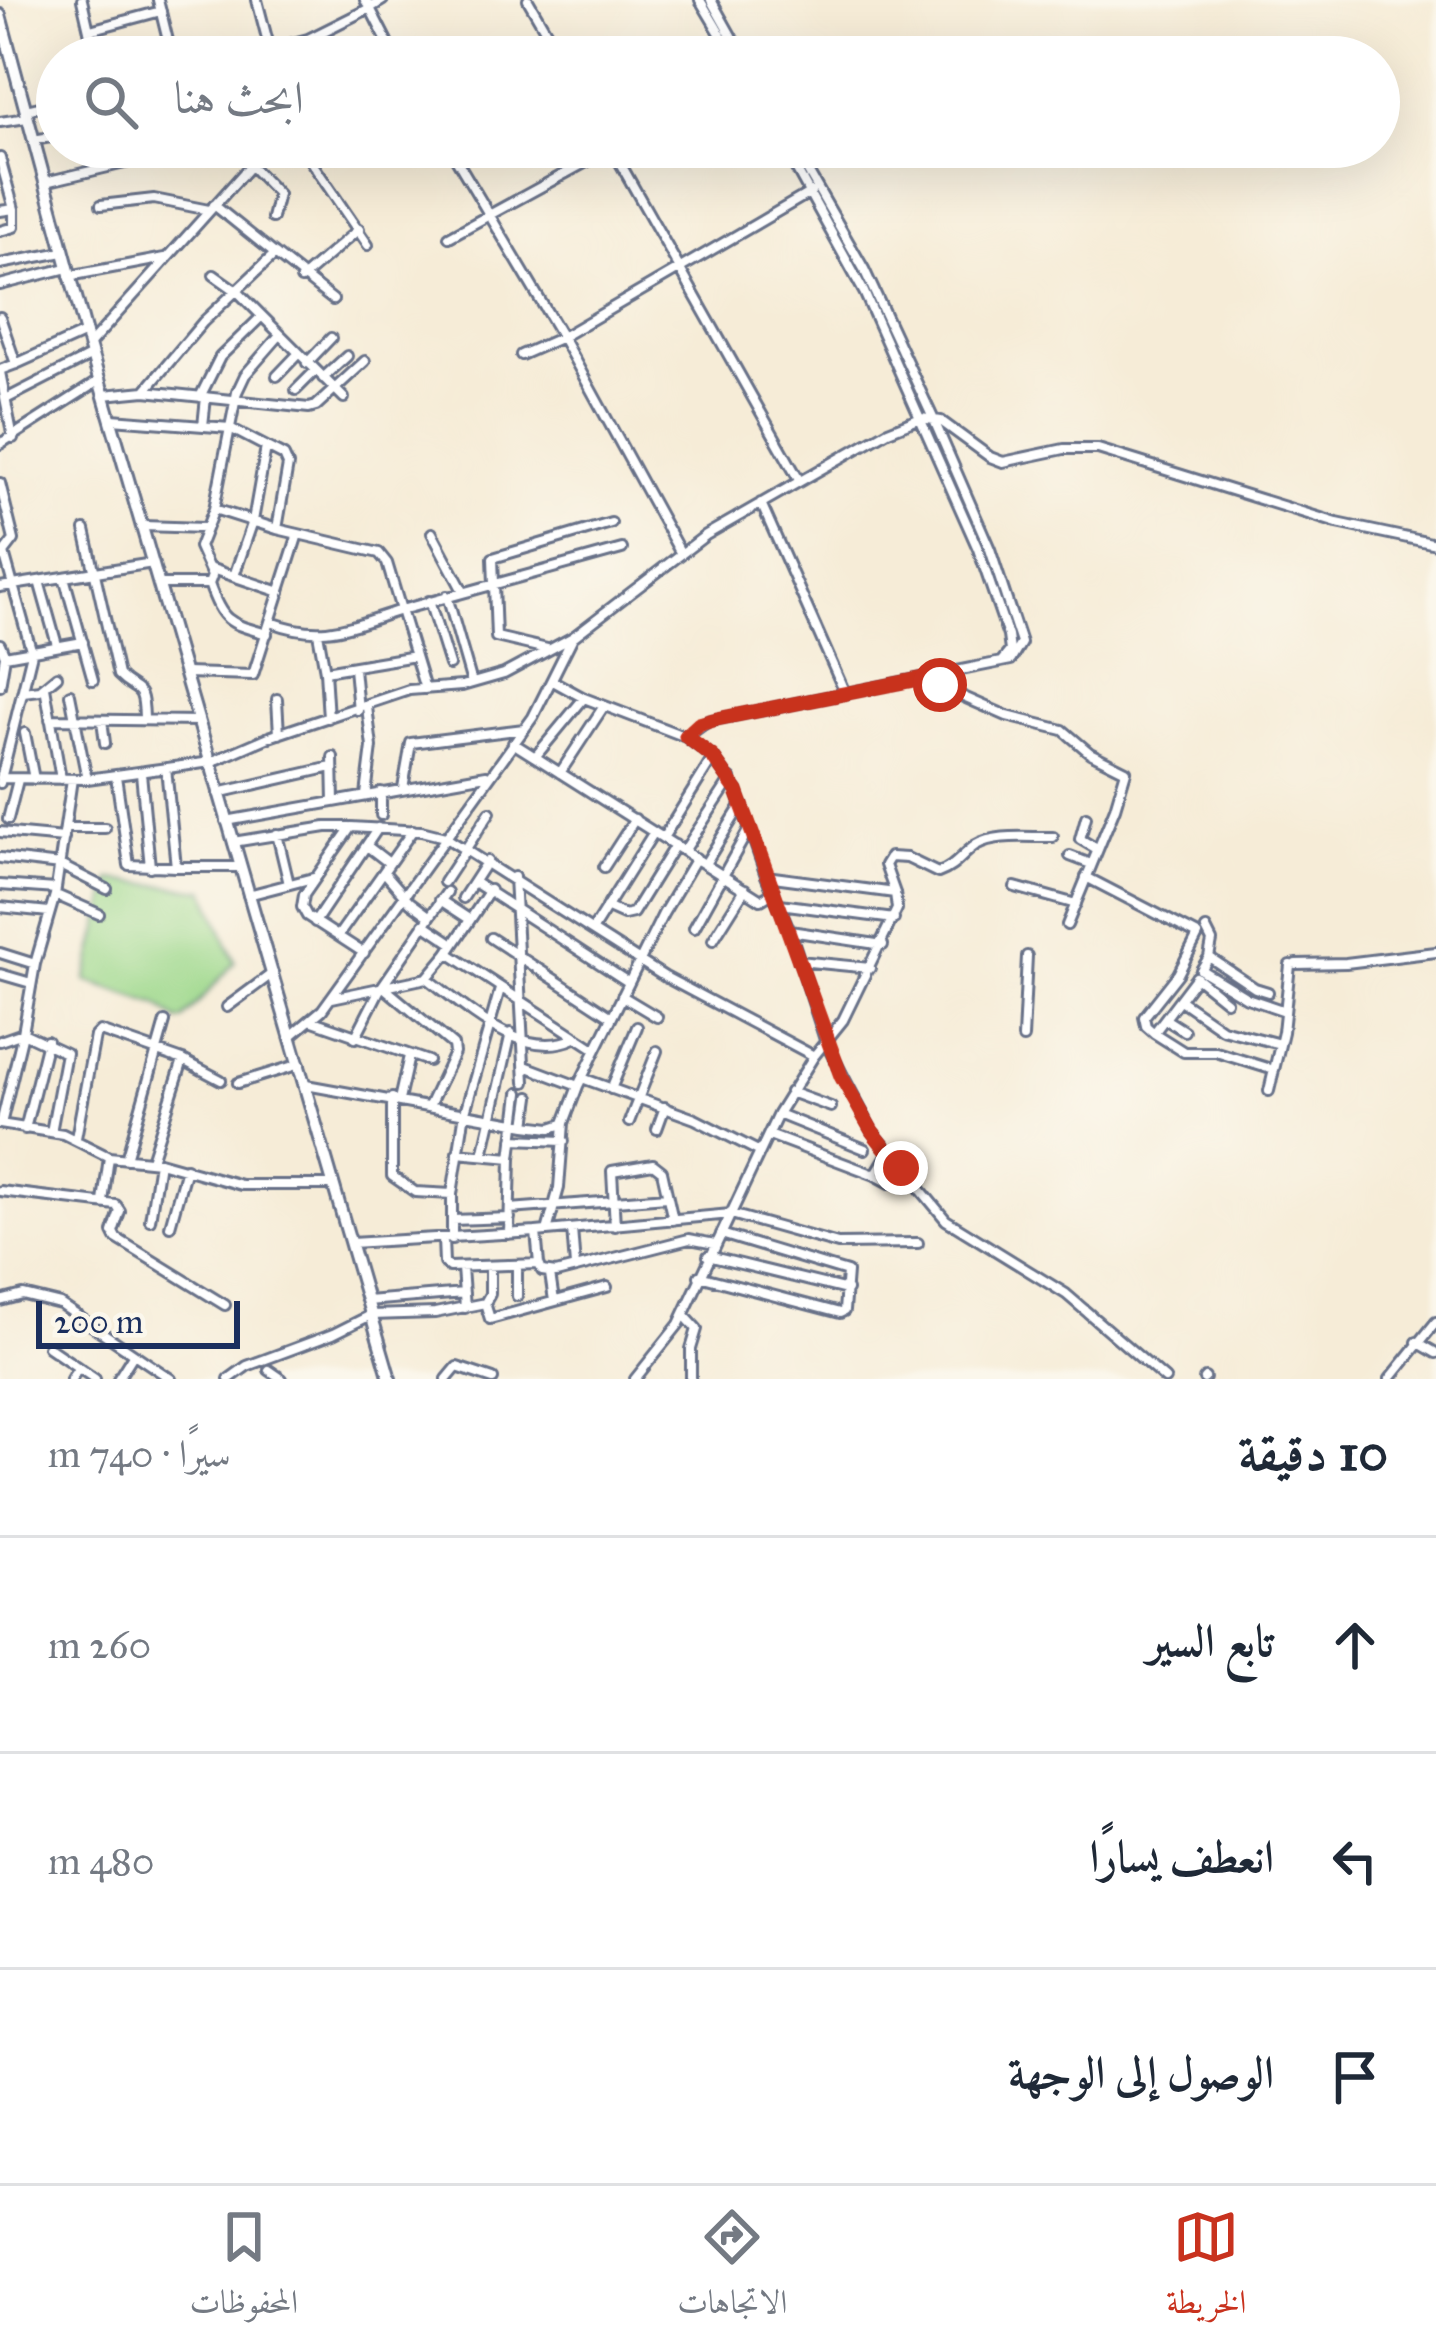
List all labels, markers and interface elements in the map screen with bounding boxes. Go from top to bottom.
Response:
search box [36,36,1400,168]
icon: search [78,69,144,135]
text: ابحث هنا [174,70,304,125]
route start [913,658,967,712]
route end [874,1141,928,1195]
scale bar [36,1295,240,1348]
text: 200 m [54,1302,144,1342]
text: 10 دقيقة [1238,1422,1388,1484]
text: سيرًا · 740 m [48,1430,231,1478]
icon: ahead [1322,1612,1388,1678]
text: تابع السير [1147,1613,1274,1668]
text: 260 m [48,1621,151,1669]
icon: left [1322,1828,1388,1894]
text: انعطف يسارًا [1089,1829,1274,1884]
text: 480 m [48,1837,154,1885]
icon: arrive [1322,2044,1388,2110]
text: الوصول إلى الوجهة [1008,2045,1274,2100]
tab: المحفوظات [189,2204,298,2334]
tab: الاتجاهات [677,2204,787,2334]
tab: الخريطة [1166,2204,1247,2334]

